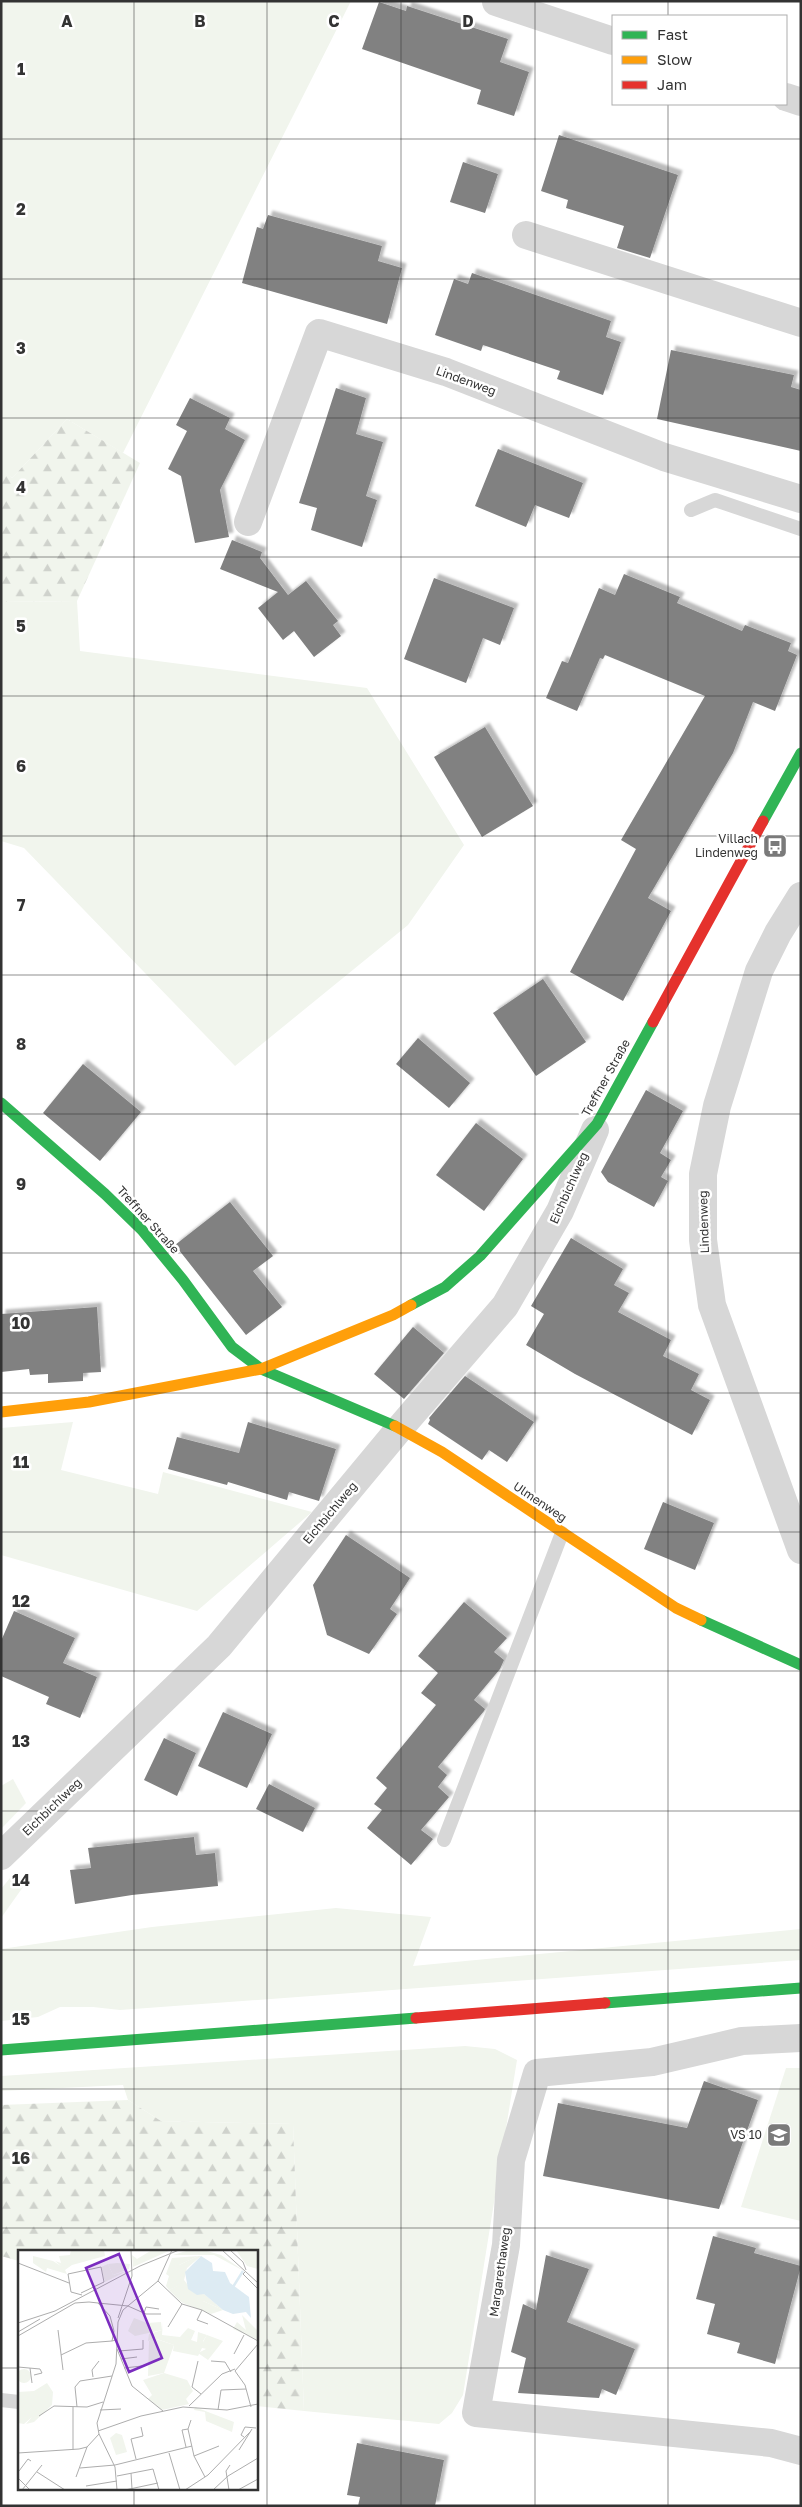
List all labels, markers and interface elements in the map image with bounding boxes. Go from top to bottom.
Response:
text: A [61,11,73,31]
text: B [194,11,206,31]
text: C [328,11,340,31]
text: D [462,11,474,31]
legend [612,15,787,105]
text: Fast [657,25,688,43]
text: Slow [657,50,692,68]
text: 1 [17,59,25,79]
text: Jam [657,75,687,93]
text: 2 [16,199,26,219]
text: 3 [16,338,26,358]
street label: Lindenweg [434,363,498,398]
text: 4 [16,477,26,497]
text: 5 [16,616,26,636]
text: 6 [16,756,26,776]
place label: Villach Lindenweg [695,831,758,860]
bus stop icon: Villach Lindenweg [762,833,788,859]
text: 7 [17,895,26,915]
text: 8 [16,1034,26,1054]
street label: Treffner Straße [578,1036,633,1119]
street label: Eichbichlweg [546,1150,591,1226]
text: 9 [16,1174,26,1194]
street label: Treffner Straße [114,1183,183,1257]
street label: Lindenweg [695,1190,712,1254]
text: 10 [12,1313,30,1333]
text: 11 [13,1452,29,1472]
street label: Ulmenweg [511,1478,570,1525]
street label: Eichbichlweg [299,1479,360,1547]
text: 12 [12,1591,30,1611]
text: 13 [12,1731,30,1751]
street label: Eichbichlweg [19,1775,84,1839]
text: 14 [12,1870,30,1890]
text: 15 [12,2009,30,2029]
school or university icon: VS 10 [766,2122,792,2148]
place label: VS 10 [730,2127,762,2142]
text: 16 [12,2148,30,2168]
street label: Margarethaweg [486,2226,513,2318]
inset map [18,2250,258,2490]

